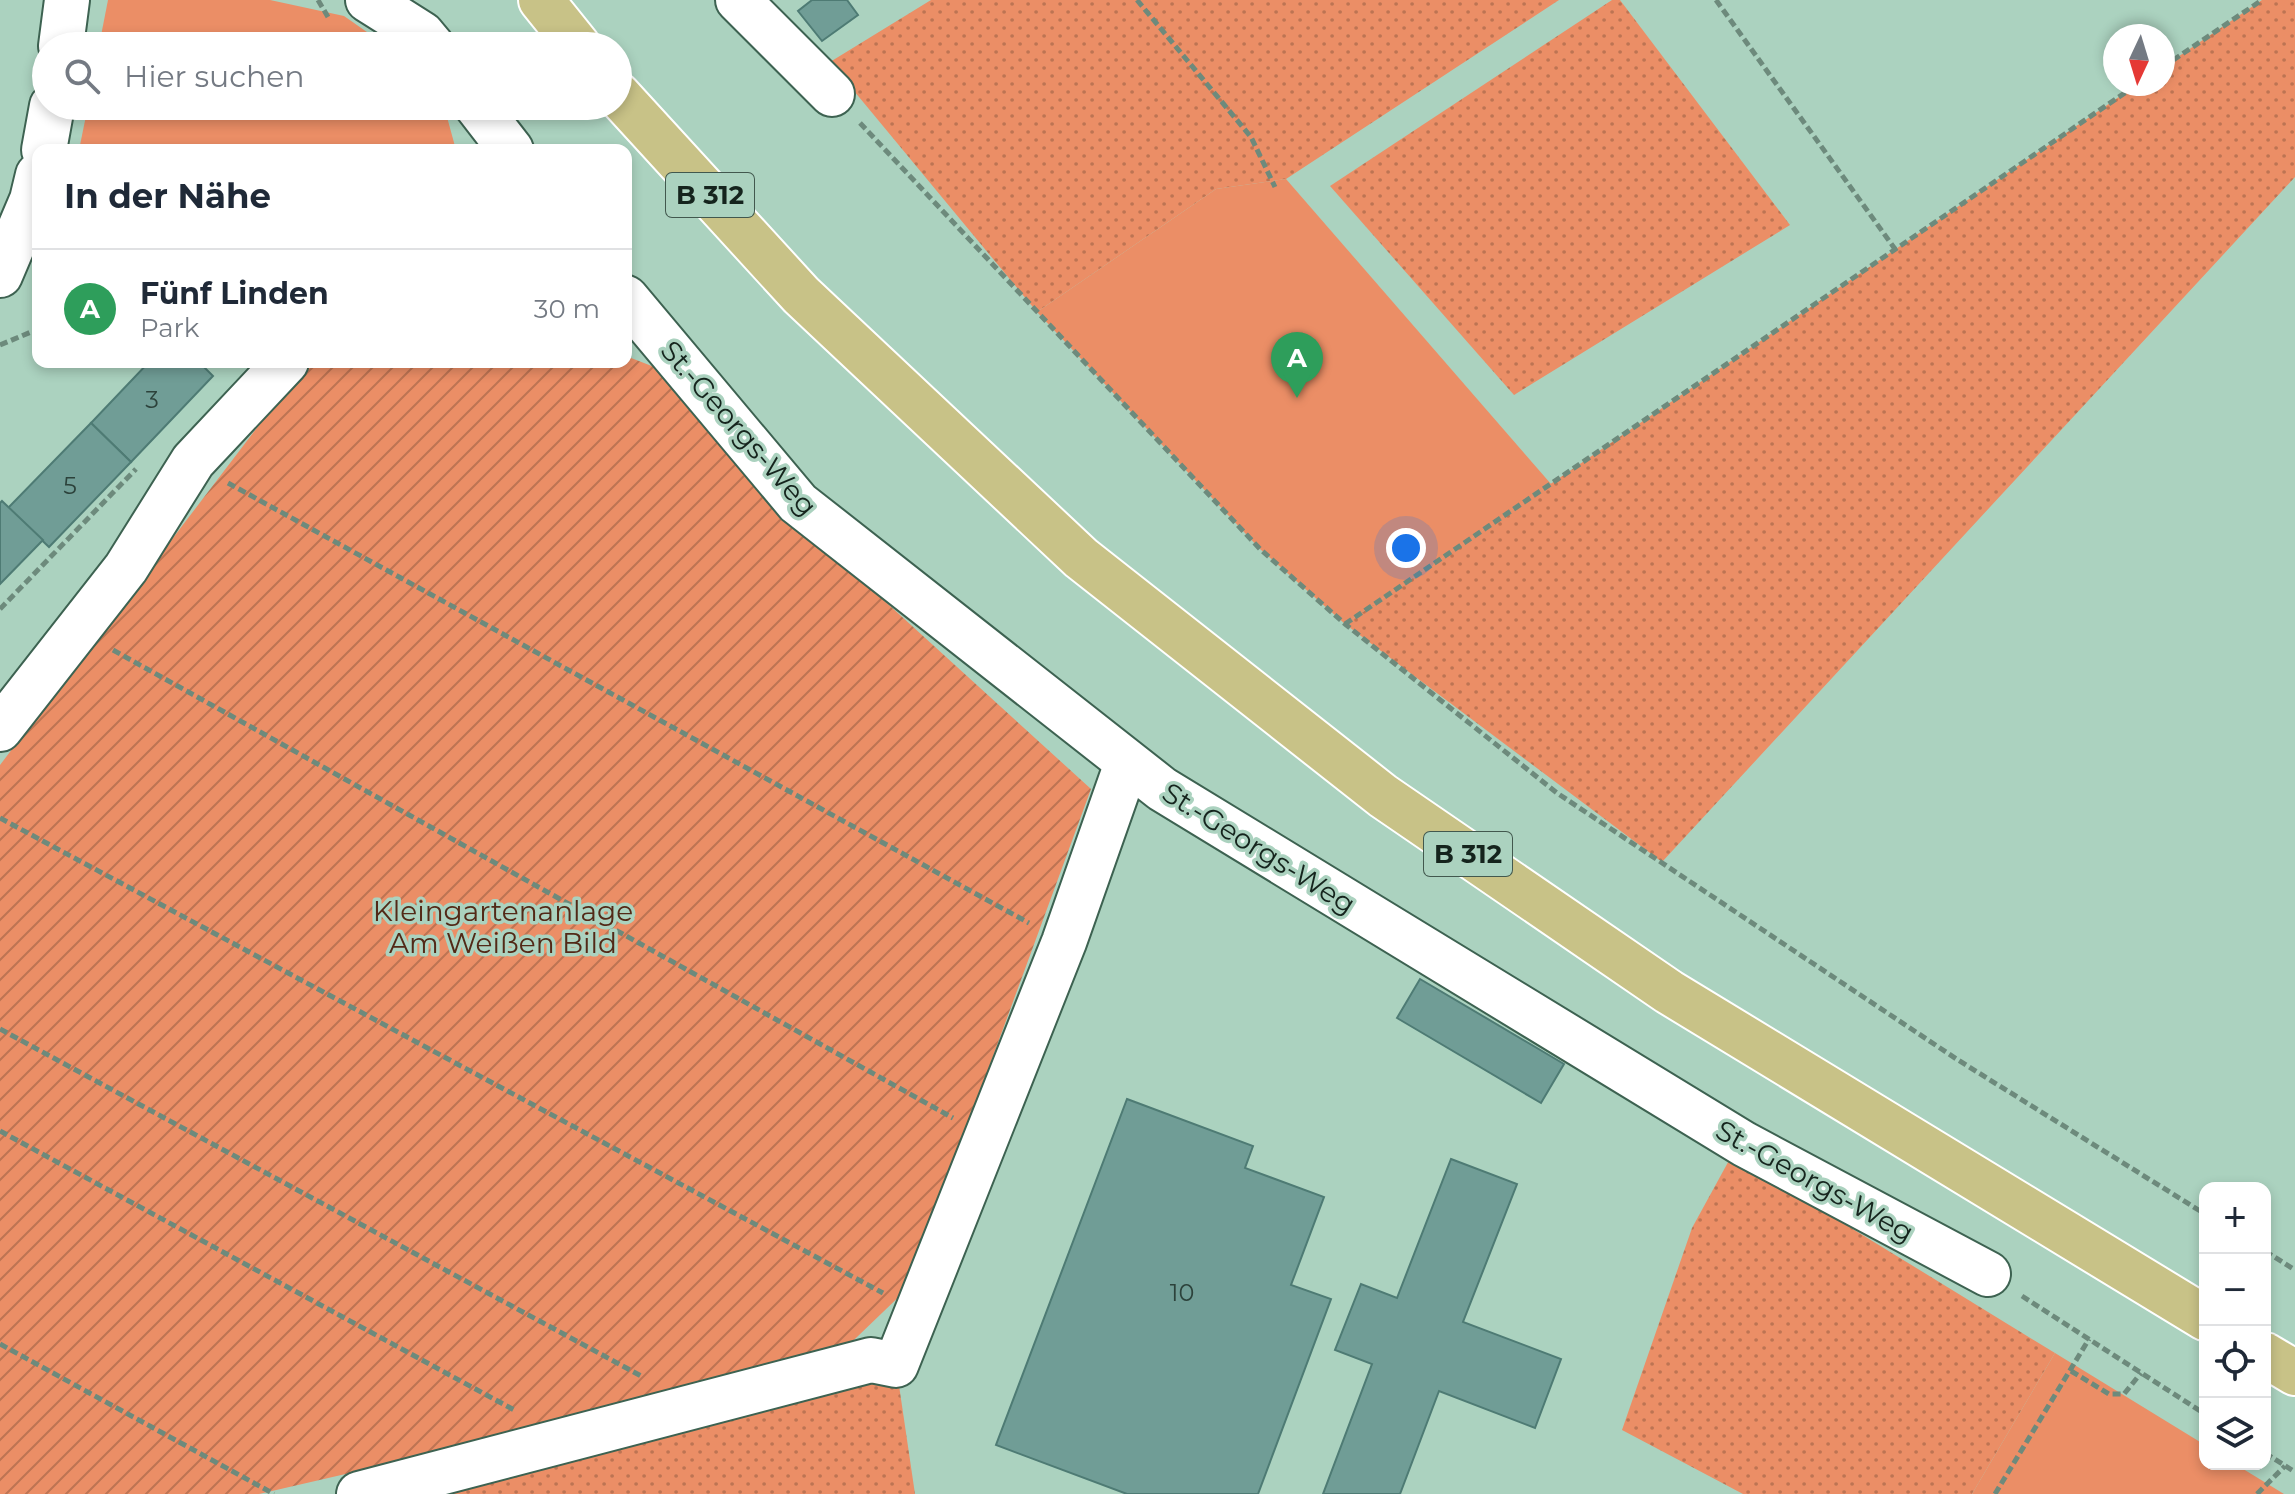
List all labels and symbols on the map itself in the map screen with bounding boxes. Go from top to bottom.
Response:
north arrow [2103,24,2175,96]
road number: B 312 [666,173,754,217]
pin: A [1271,332,1323,398]
street label: St.-Georgs-Weg [654,333,824,523]
house number: 3 [145,385,159,414]
house number: 5 [63,471,77,500]
your location [1386,528,1426,568]
street label: St.-Georgs-Weg [1156,775,1362,921]
road number: B 312 [1424,832,1512,876]
park label: Kleingartenanlage Am Weißen Bild [373,894,633,960]
street label: St.-Georgs-Weg [1710,1113,1920,1249]
house number: 10 [1170,1278,1194,1307]

